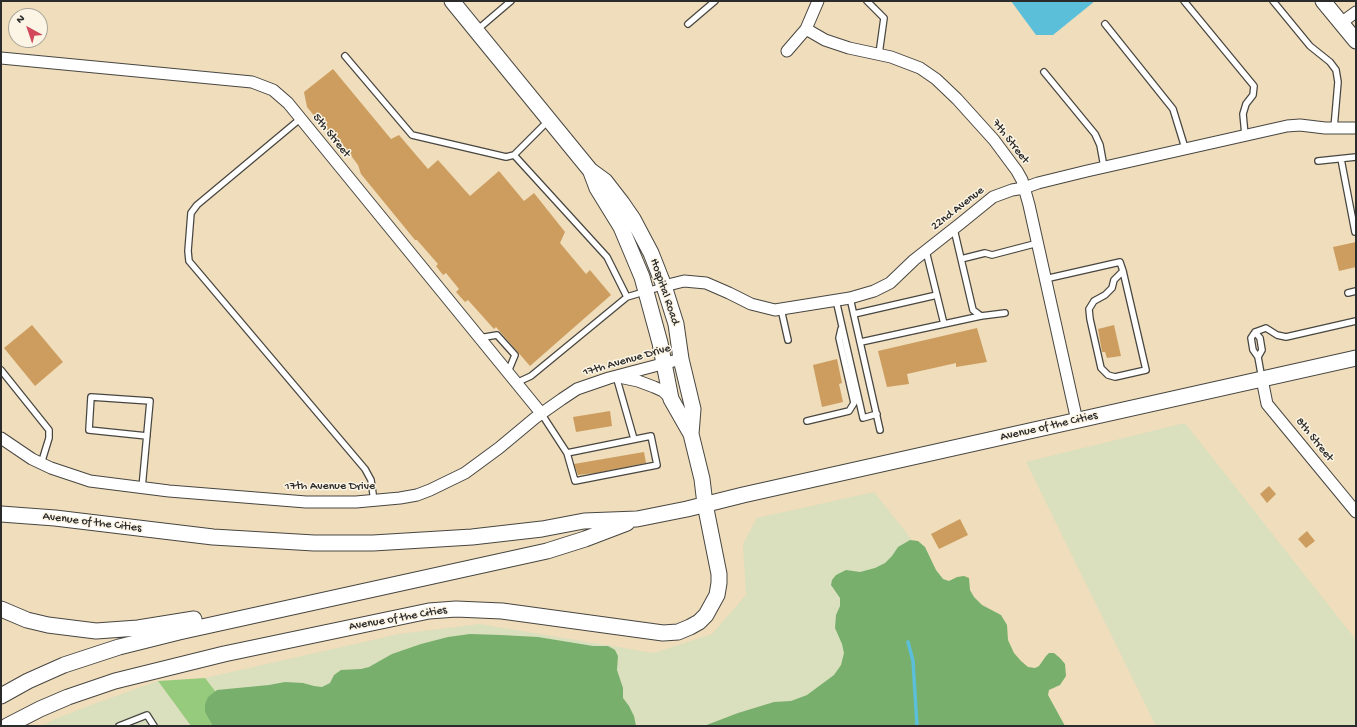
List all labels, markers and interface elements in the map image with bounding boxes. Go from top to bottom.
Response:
north arrow [8,8,48,48]
text: N [14,13,28,26]
street label: 5th Street [309,111,353,161]
street label: 7th Street [988,117,1032,167]
street label: 22nd Avenue [929,184,987,234]
street label: Hospital Road [646,257,682,327]
street label: 17th Avenue Drive [582,342,672,380]
street label: Avenue of the Cities [999,409,1099,445]
street label: 8th Street [1292,415,1336,465]
street label: 17th Avenue Drive [285,480,375,494]
street label: Avenue of the Cities [42,510,142,536]
street label: Avenue of the Cities [348,603,448,635]

